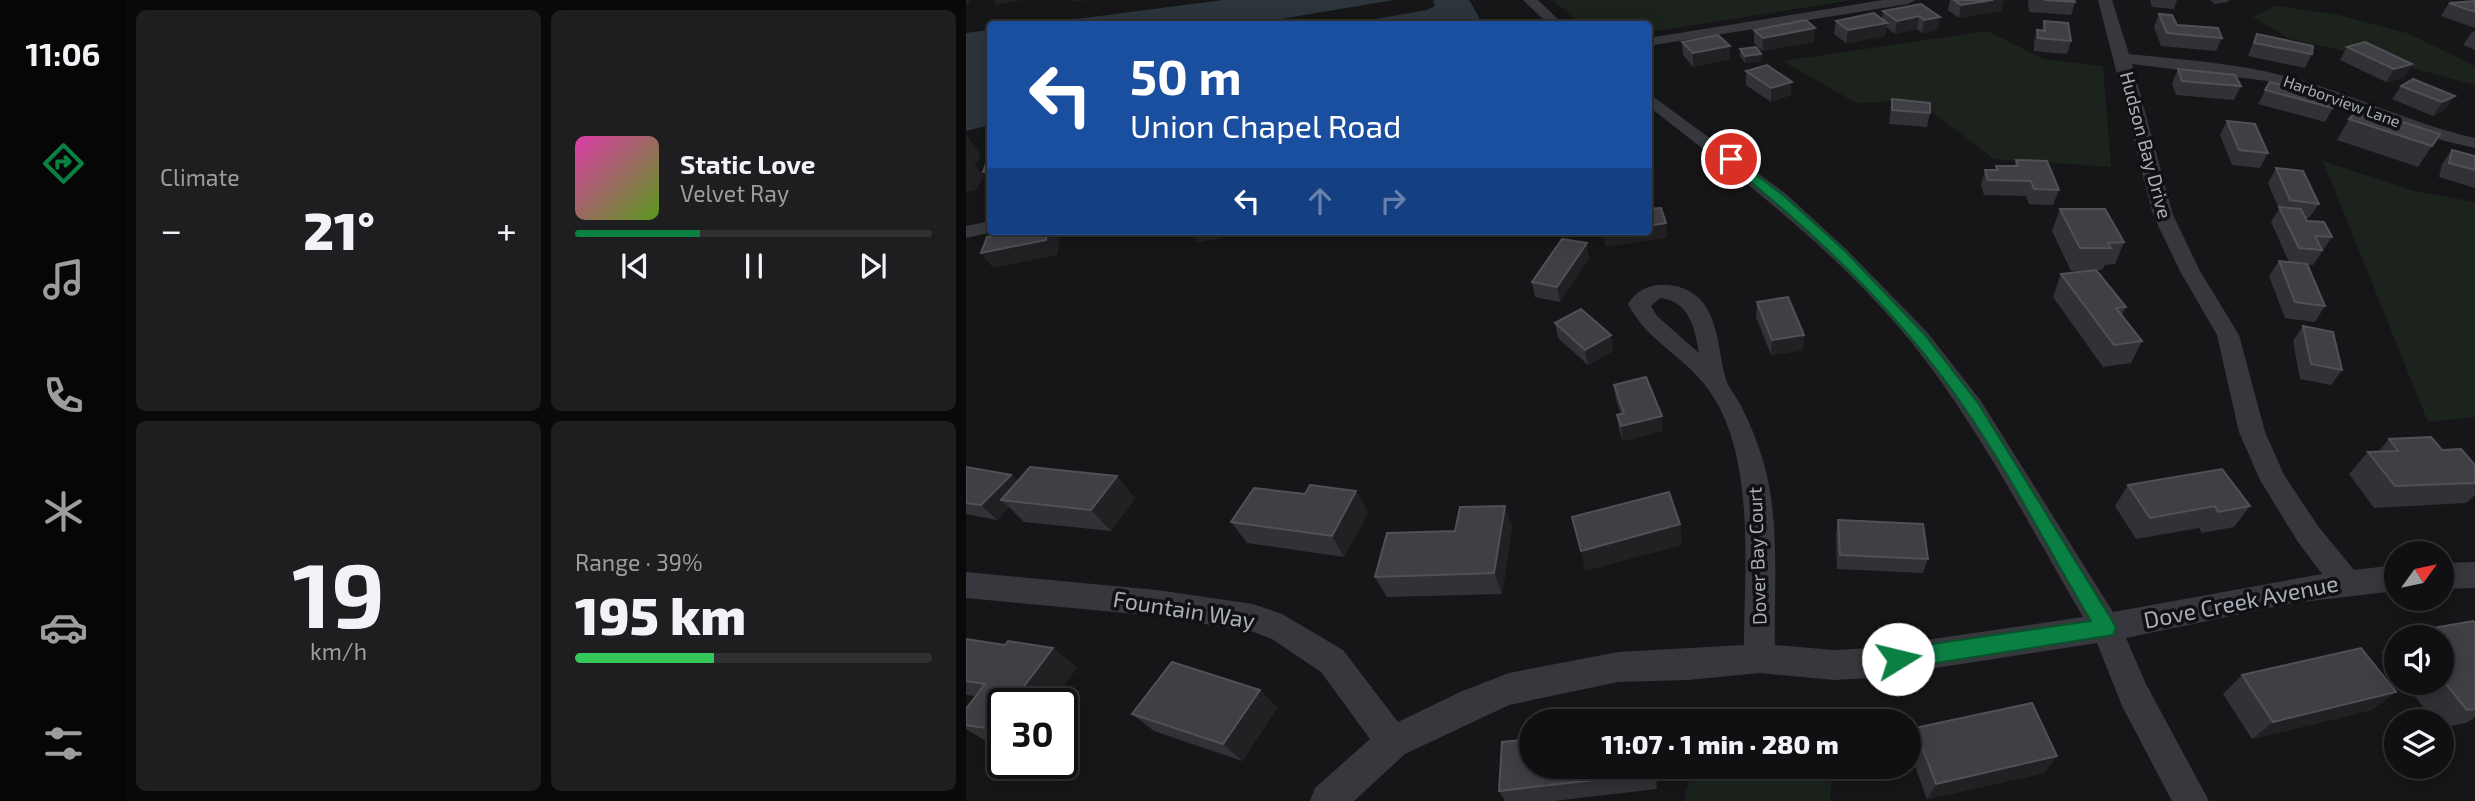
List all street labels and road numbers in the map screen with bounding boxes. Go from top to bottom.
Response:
street label: Hudson Bay Drive [2116,69,2177,221]
street label: Harborview Lane [2281,71,2403,130]
street label: Dover Bay Court [1743,487,1770,626]
street label: Dove Creek Avenue [2141,568,2340,634]
street label: Fountain Way [1111,584,1257,634]

